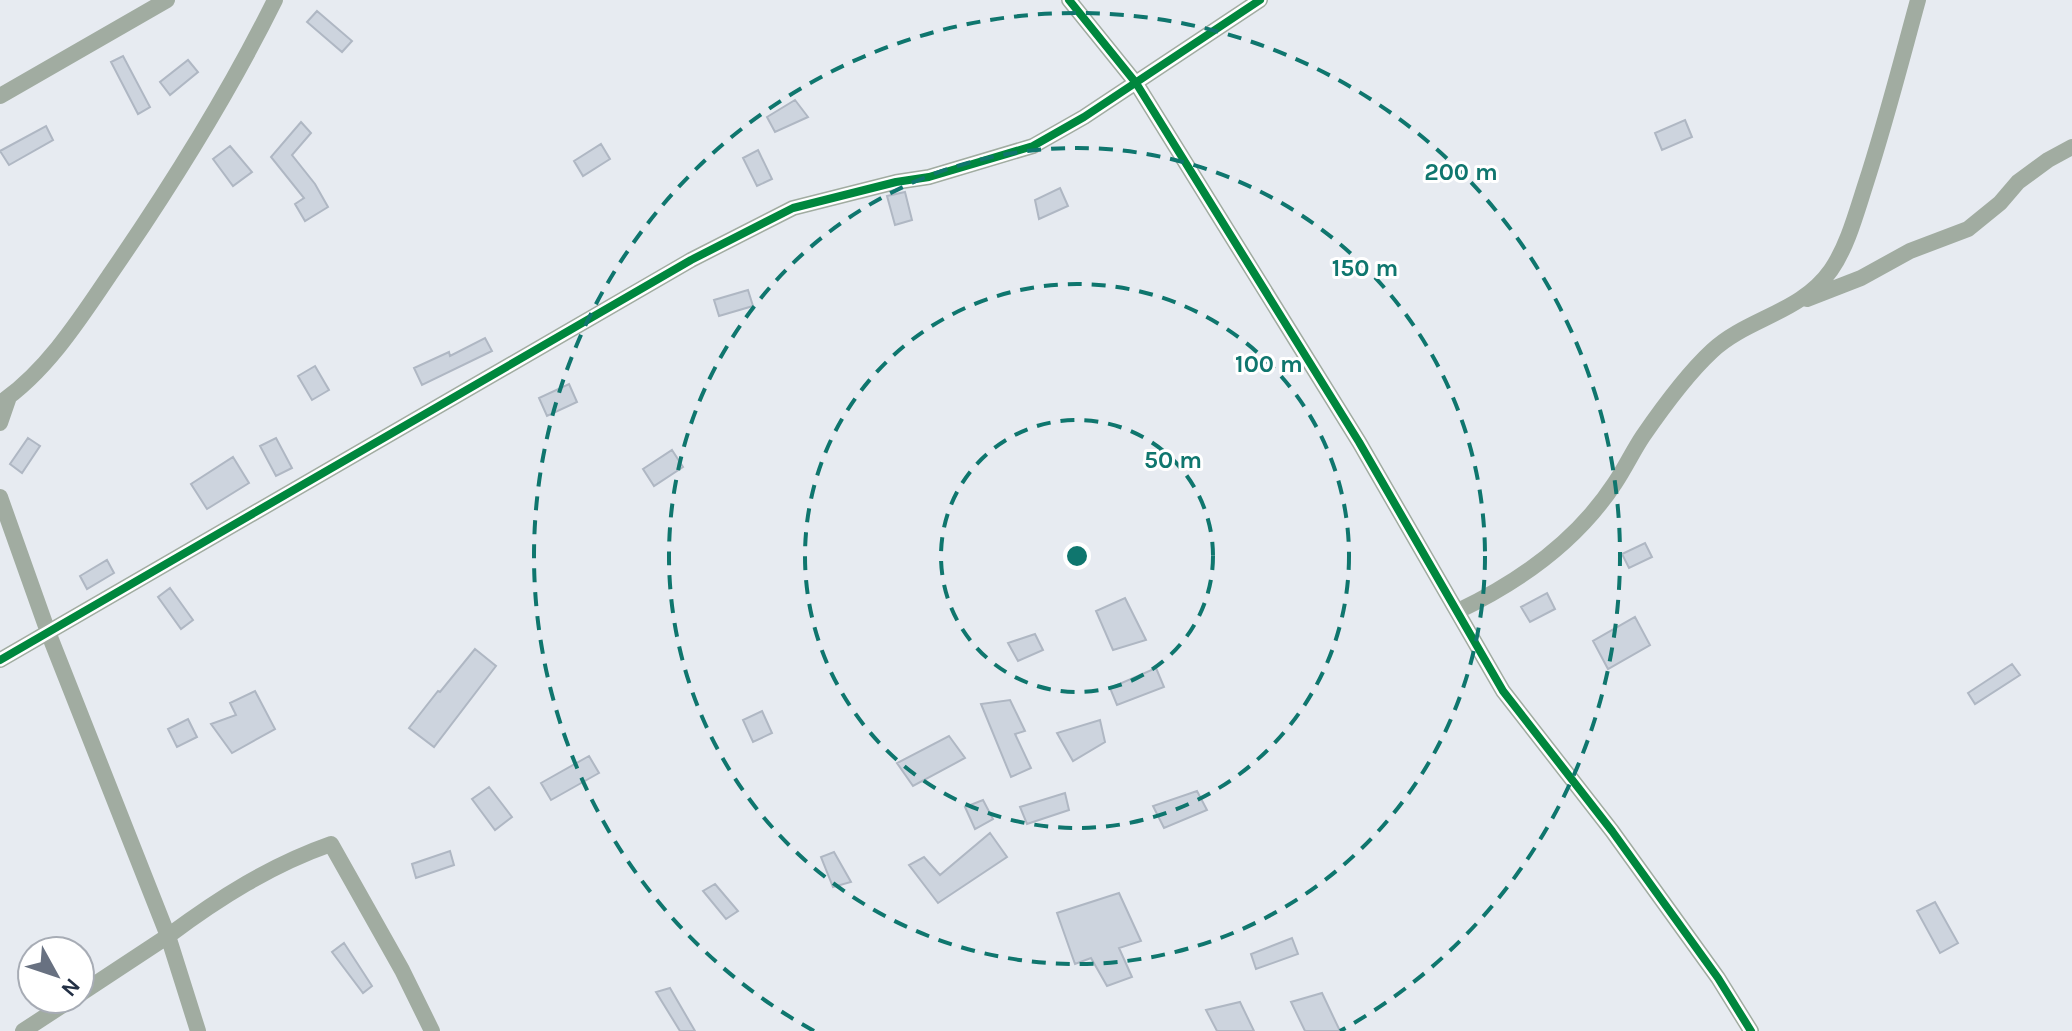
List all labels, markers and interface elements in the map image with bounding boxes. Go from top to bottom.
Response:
text: 200 m [1424,158,1498,186]
text: 150 m [1332,254,1398,282]
text: 100 m [1235,350,1303,378]
text: 50 m [1144,446,1202,474]
centre of rings [1063,542,1091,570]
north arrow [16,935,96,1015]
text: N [56,973,86,1002]

